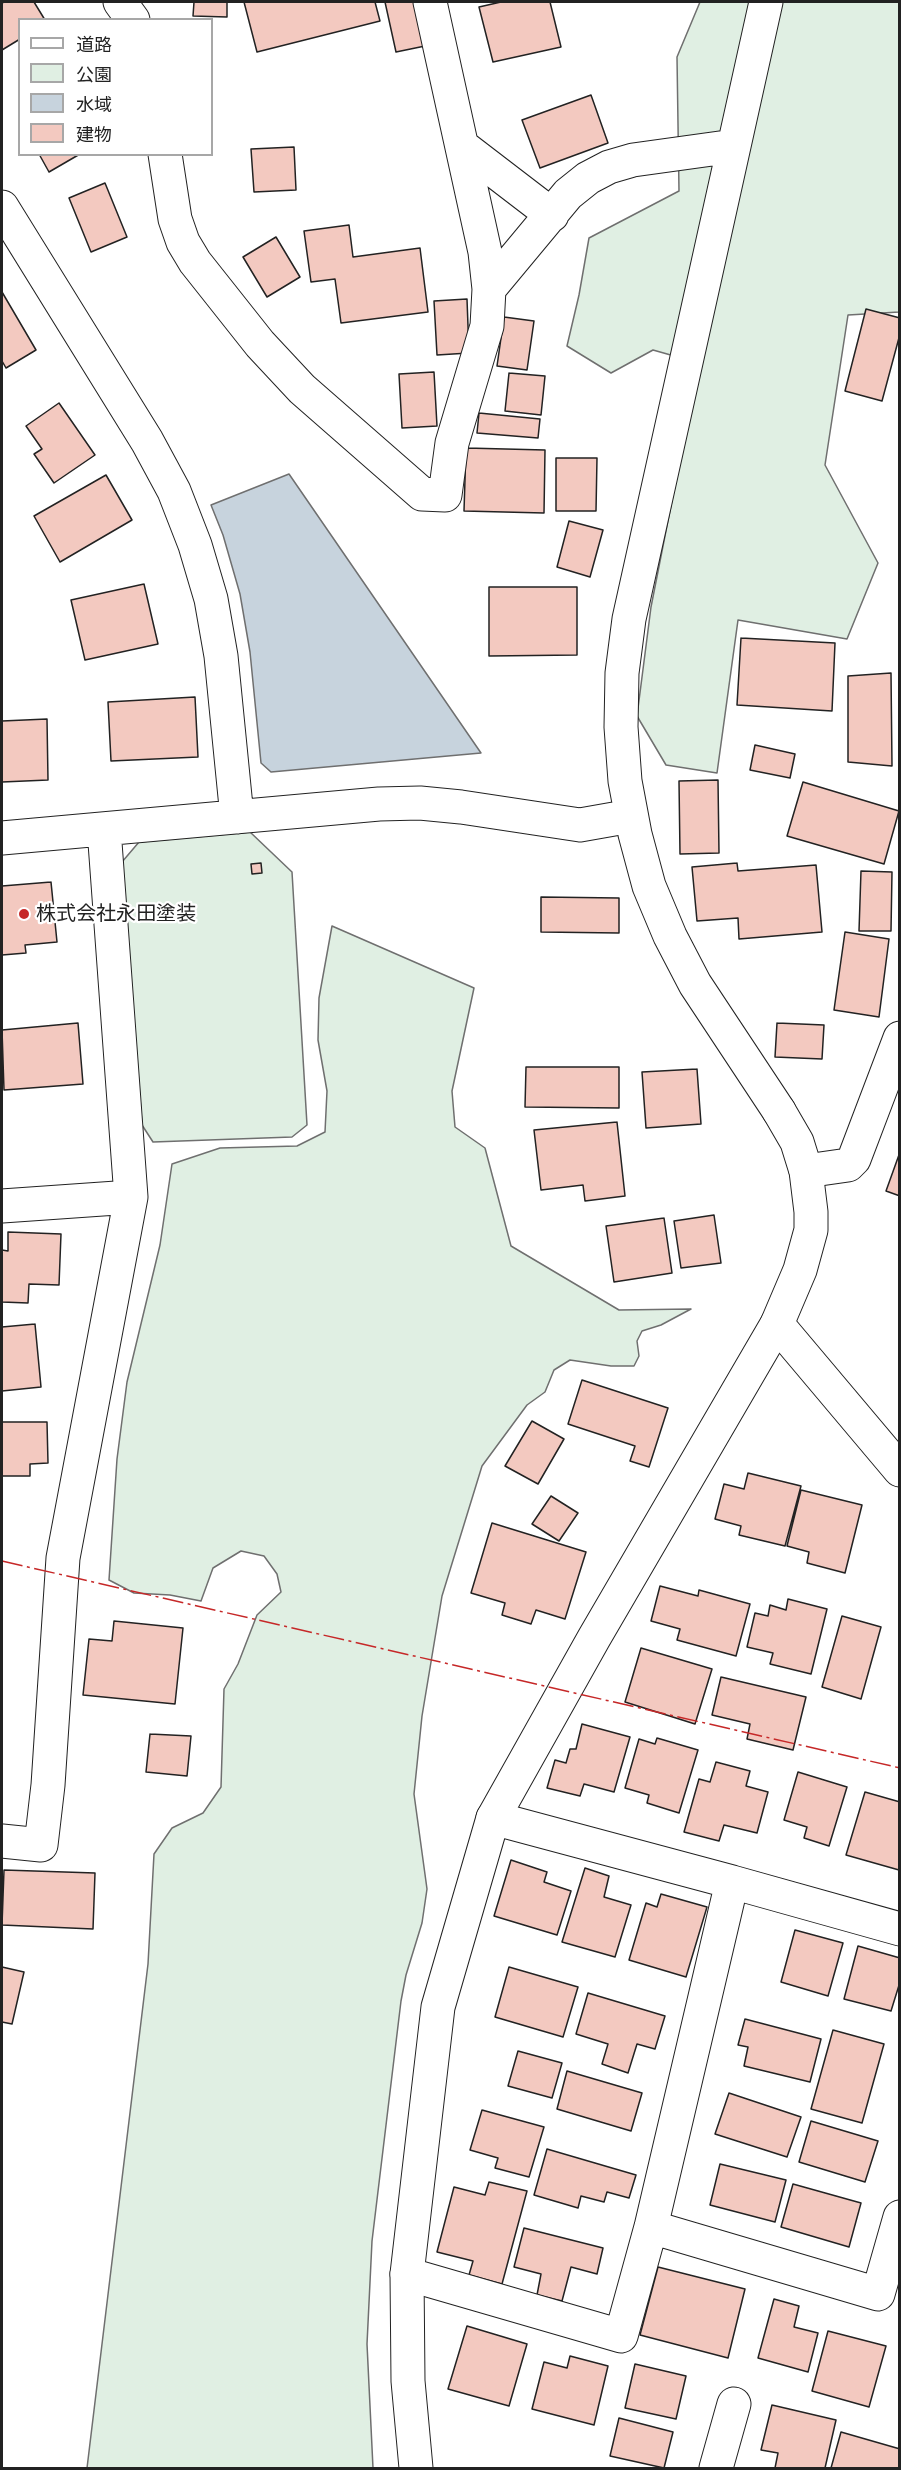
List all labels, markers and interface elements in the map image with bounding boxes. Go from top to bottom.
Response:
legend [18,18,213,156]
text: 道路 [76,32,112,56]
text: 公園 [76,62,112,86]
text: 水域 [76,92,112,116]
text: 建物 [76,122,112,146]
place label: 株式会社永田塗装 [36,902,196,926]
marker: 株式会社永田塗装 [17,907,31,921]

